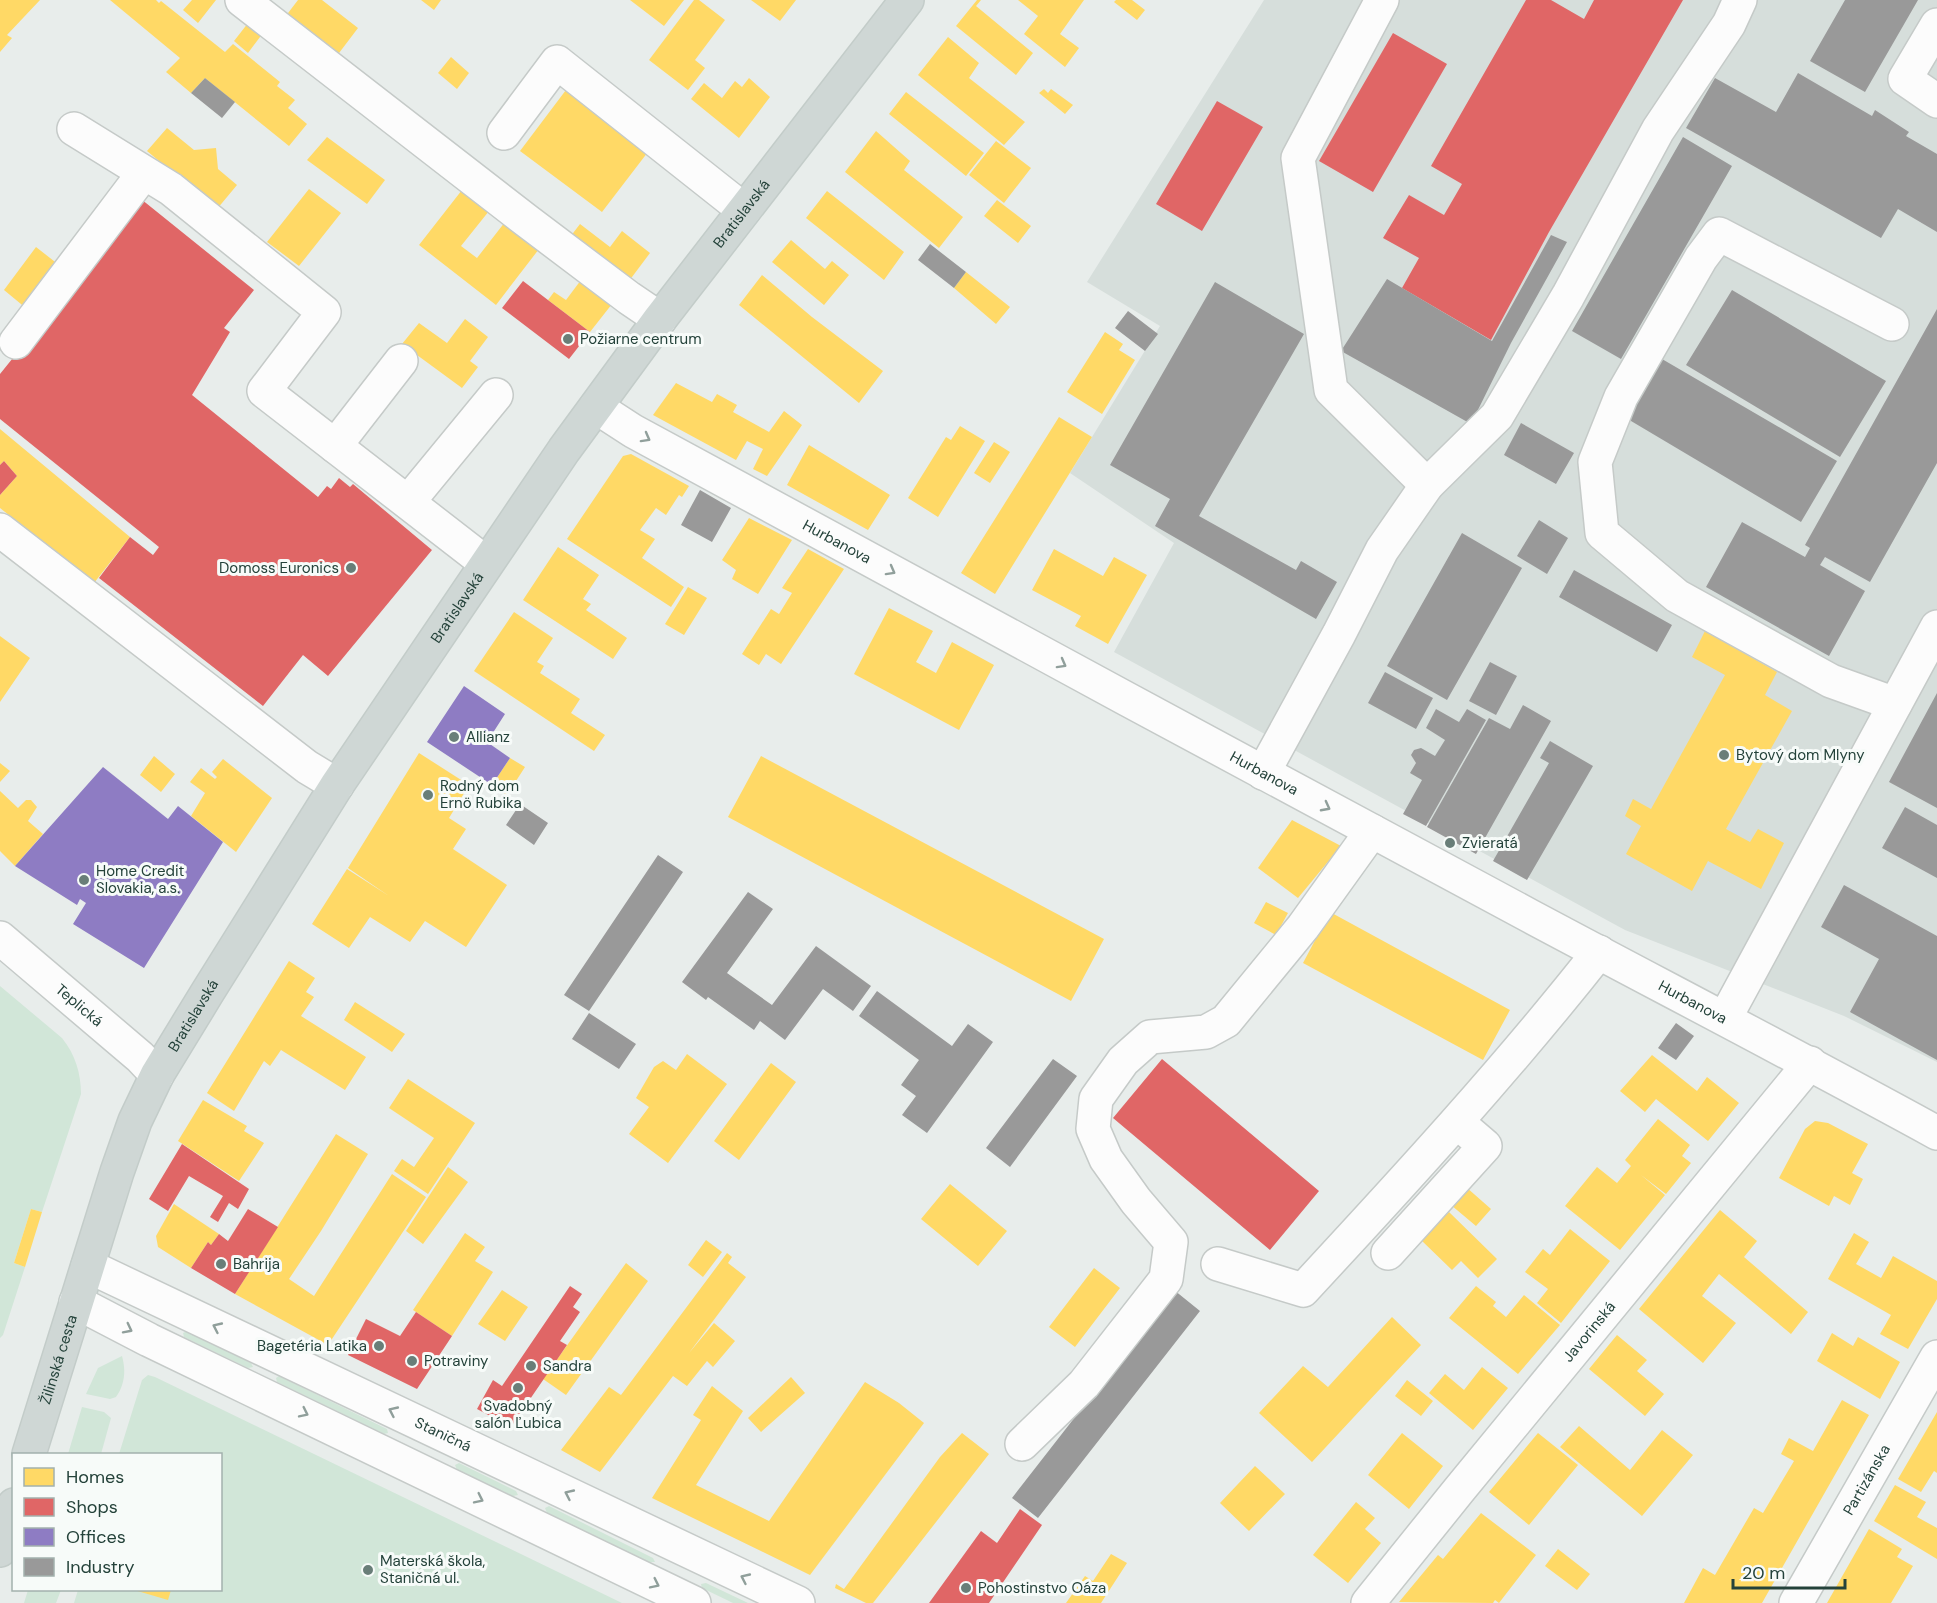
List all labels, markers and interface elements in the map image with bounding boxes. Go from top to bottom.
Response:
street label: Bratislavská [709,175,774,252]
place label: Požiarne centrum [580,329,702,349]
marker: Požiarne centrum [561,332,575,346]
one-way arrow [639,431,650,442]
street label: Hurbanova [799,515,875,568]
place label: Domoss Euronics [219,558,339,578]
marker: Domoss Euronics [344,561,358,575]
one-way arrow [885,564,895,575]
street label: Bratislavská [426,568,488,647]
one-way arrow [1056,657,1066,668]
place label: Allianz [466,727,510,747]
marker: Allianz [447,730,461,744]
place label: Bytový dom Mlyny [1736,745,1865,765]
street label: Hurbanova [1226,747,1302,800]
marker: Bytový dom Mlyny [1717,748,1731,762]
place label: Rodný dom Ernö Rubika [440,776,522,813]
marker: Rodný dom Ernö Rubika [421,788,435,802]
one-way arrow [1320,800,1330,811]
place label: Zvieratá [1462,833,1518,853]
marker: Zvieratá [1443,836,1457,850]
place label: Home Credit Slovakia, a.s. [96,861,185,898]
marker: Home Credit Slovakia, a.s. [77,873,91,887]
street label: Bratislavská [163,976,223,1056]
street label: Hurbanova [1655,976,1730,1029]
street label: Teplická [51,980,107,1031]
place label: Bahrija [233,1254,280,1274]
marker: Bahrija [214,1257,228,1271]
street label: Javorinská [1558,1297,1620,1366]
street label: Žilinská cesta [35,1312,82,1407]
one-way arrow [122,1322,132,1333]
one-way arrow [212,1323,223,1335]
place label: Bagetéria Latika [257,1336,367,1356]
marker: Bagetéria Latika [372,1339,386,1353]
place label: Potraviny [424,1351,489,1371]
marker: Potraviny [405,1354,419,1368]
place label: Sandra [543,1356,592,1376]
marker: Sandra [524,1359,538,1373]
marker: Svadobný salón Ľubica [511,1381,525,1395]
place label: Svadobný salón Ľubica [475,1396,561,1433]
one-way arrow [297,1406,308,1418]
one-way arrow [388,1406,399,1418]
street label: Staničná [411,1413,475,1456]
street label: Partizánska [1838,1441,1895,1519]
legend [12,1453,222,1591]
text: Homes [66,1465,124,1489]
one-way arrow [564,1490,575,1502]
one-way arrow [473,1491,484,1503]
text: Shops [66,1495,118,1519]
text: Offices [66,1525,126,1549]
place label: Materská škola, Staničná ul. [380,1551,485,1588]
scale bar [1733,1552,1846,1590]
text: Industry [66,1555,135,1579]
text: 20 m [1742,1561,1785,1585]
marker: Materská škola, Staničná ul. [361,1563,375,1577]
one-way arrow [741,1573,752,1585]
one-way arrow [648,1576,659,1588]
place label: Pohostinstvo Oáza [978,1578,1106,1598]
marker: Pohostinstvo Oáza [959,1581,973,1595]

